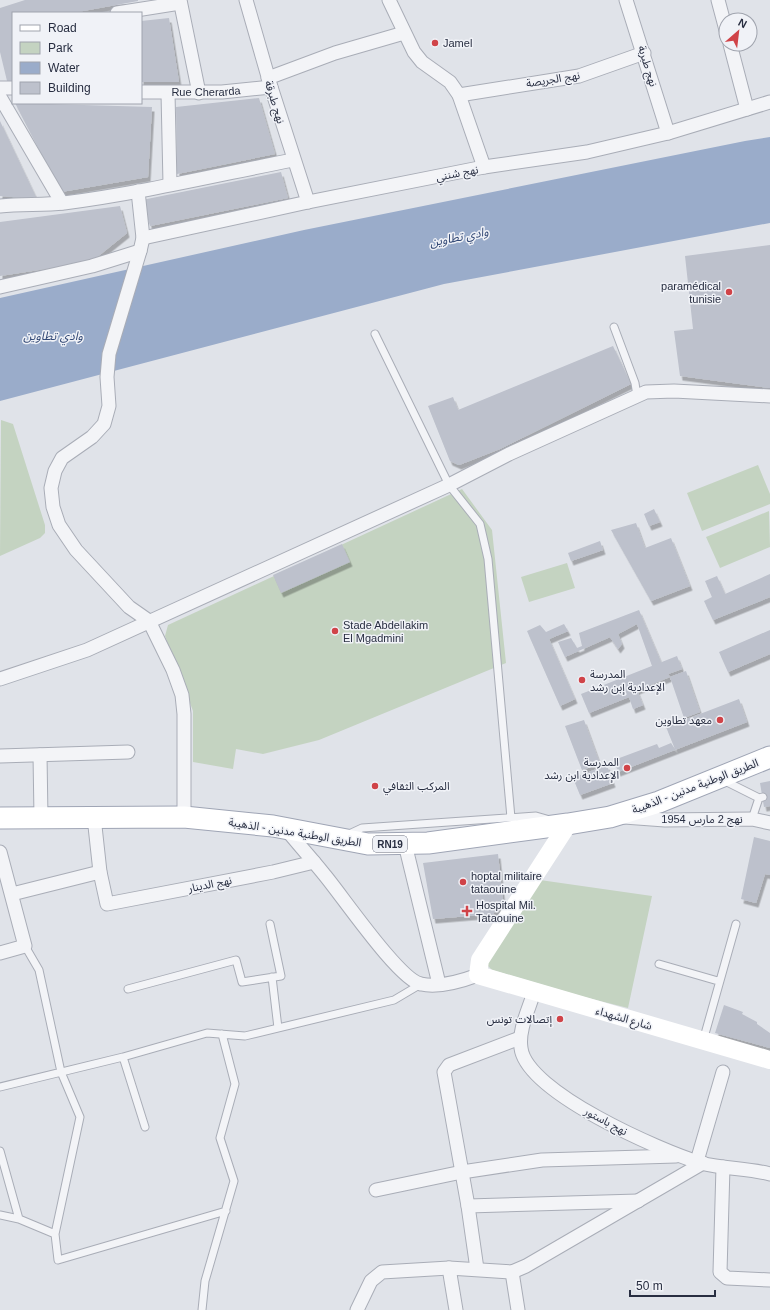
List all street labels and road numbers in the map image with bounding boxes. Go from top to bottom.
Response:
street label: نهج طبربة [634,44,660,89]
street label: نهج الجريصة [525,69,581,91]
street label: نهج طبرقة [261,79,287,126]
street label: Rue Cherarda [171,84,242,98]
street label: نهج شنني [435,163,480,186]
street label: الطريق الوطنية مدنين - الذهيبة [630,756,760,817]
street label: نهج 2 مارس 1954 [661,813,743,827]
street label: الطريق الوطنية مدنين - الذهيبة [228,816,362,849]
road number: RN19 [373,836,407,852]
street label: نهج الدينار [186,874,233,896]
street label: شارع الشهداء [594,1004,654,1034]
street label: نهج باستور [581,1104,630,1139]

